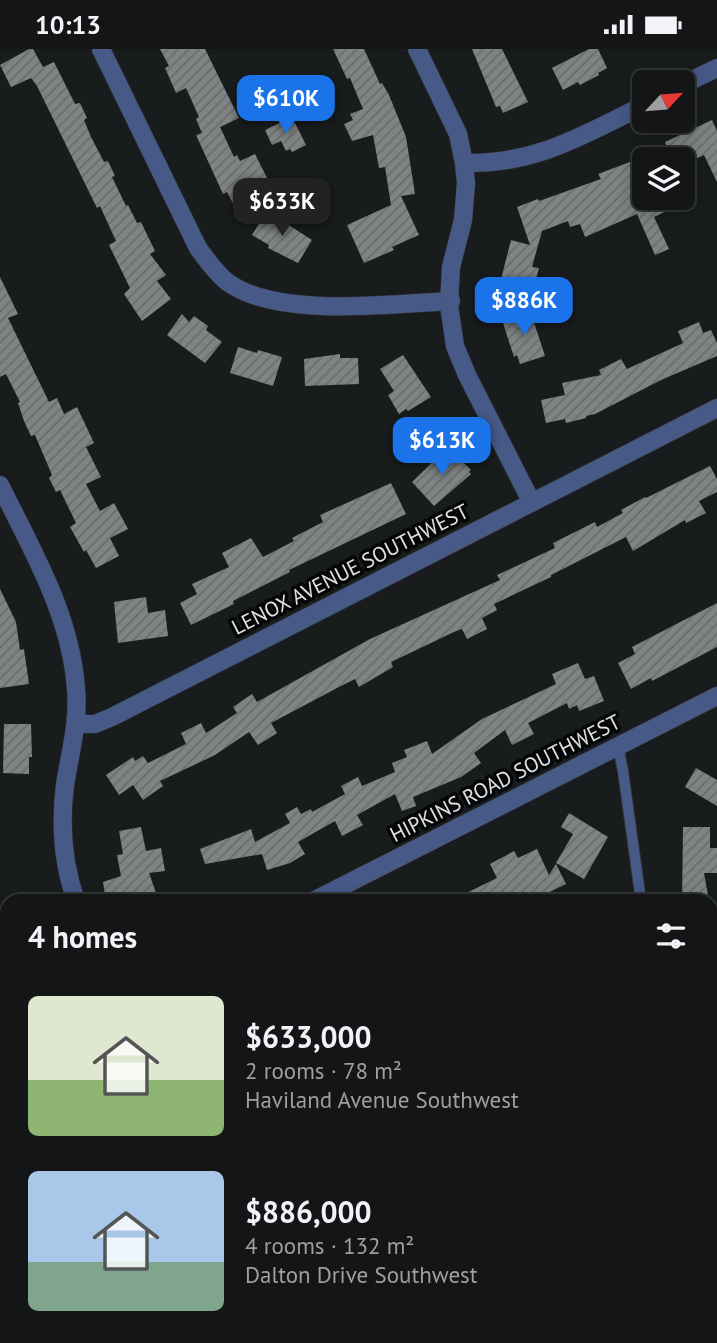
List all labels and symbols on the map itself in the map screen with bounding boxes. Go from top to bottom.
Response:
north arrow [632,70,695,133]
pin: $610K [237,76,335,135]
pin: $633K [233,179,331,238]
pin: $886K [475,278,573,337]
pin: $613K [393,417,491,477]
street label: LENOX AVENUE SOUTHWEST [227,497,473,641]
street label: HIPKINS ROAD SOUTHWEST [385,708,625,848]

